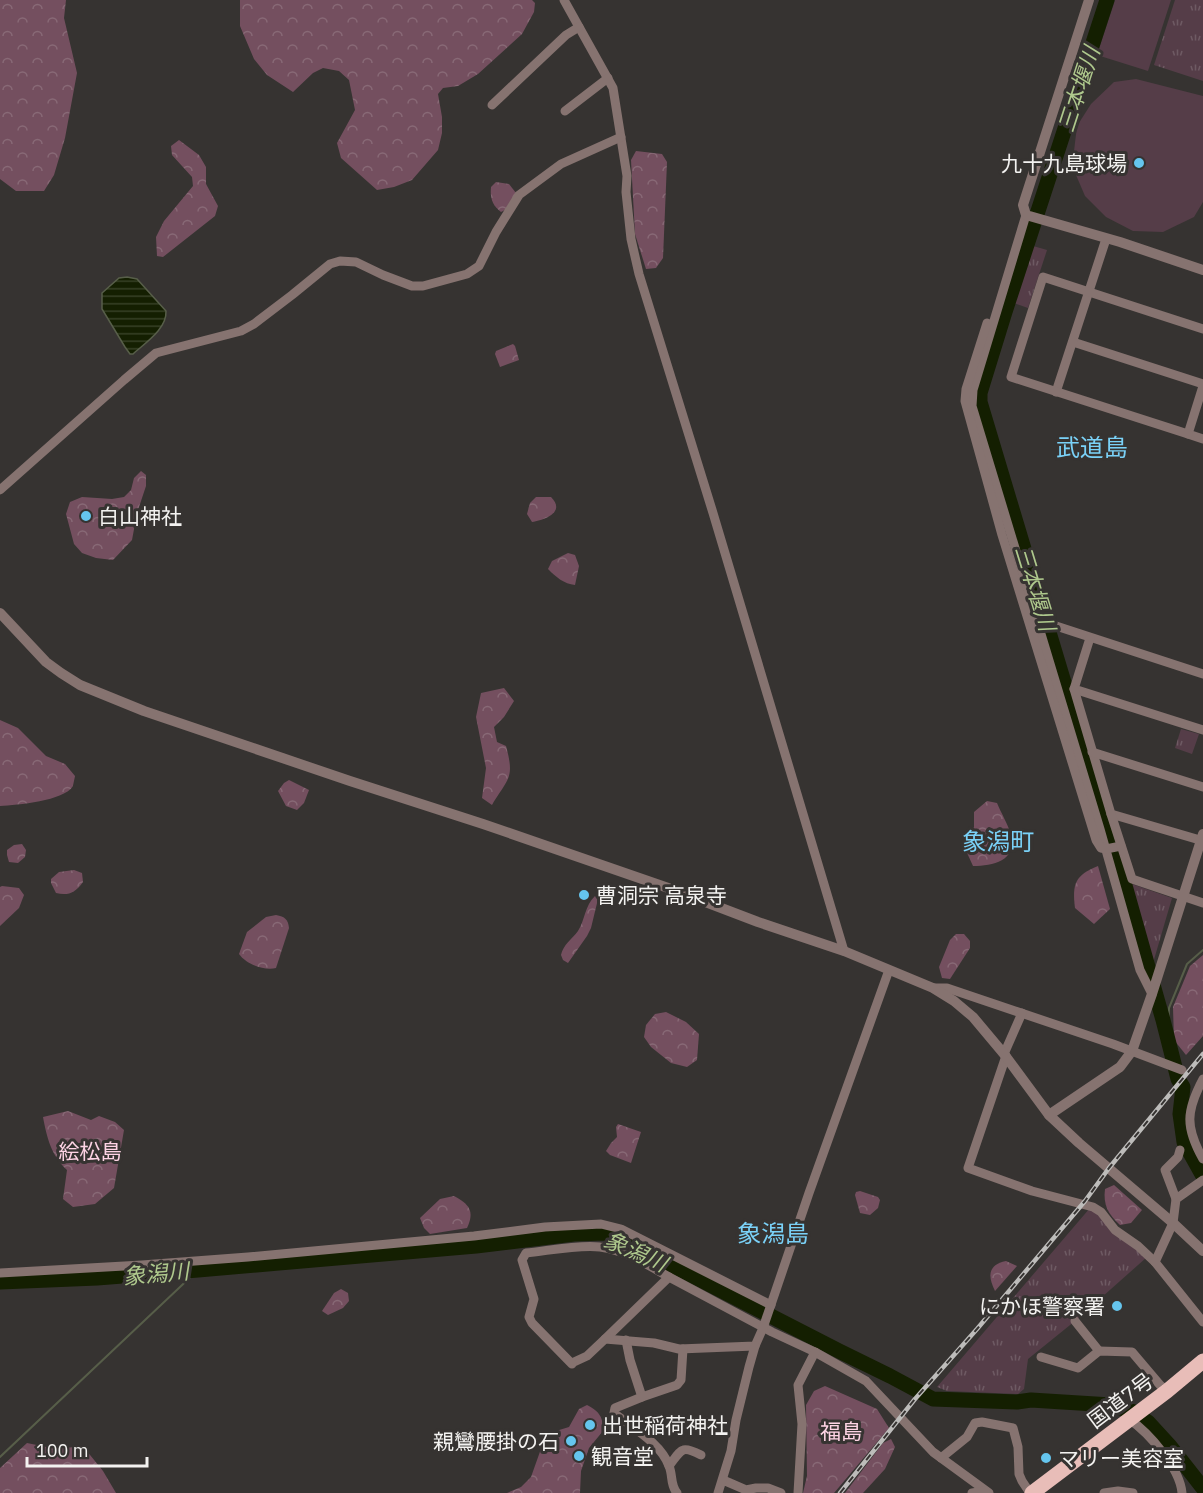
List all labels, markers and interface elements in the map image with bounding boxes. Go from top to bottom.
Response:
water label: 三本堰川 [1051,41,1106,135]
place label: 九十九島球場 [1001,149,1127,177]
marker: 九十九島球場 [1132,156,1146,170]
district label: 武道島 [1056,431,1128,463]
place label: 白山神社 [98,502,182,530]
marker: 白山神社 [79,509,93,523]
water label: 三本堰川 [1009,542,1063,636]
district label: 象潟町 [962,825,1034,857]
place label: 曹洞宗 高泉寺 [596,881,727,909]
marker: 曹洞宗 高泉寺 [577,888,591,902]
park label: 絵松島 [59,1137,122,1165]
district label: 象潟島 [737,1217,809,1249]
water label: 象潟川 [600,1224,674,1278]
water label: 象潟川 [122,1256,192,1290]
place label: にかほ警察署 [979,1292,1105,1320]
marker: にかほ警察署 [1110,1299,1124,1313]
street label: 国道7号 [1081,1366,1159,1434]
place label: 出世稲荷神社 [602,1411,728,1439]
park label: 福島 [820,1417,862,1445]
marker: 出世稲荷神社 [583,1418,597,1432]
place label: 親鸞腰掛の石 [433,1427,559,1455]
scale bar [27,1430,147,1468]
marker: 親鸞腰掛の石 [564,1434,578,1448]
text: 100 m [36,1439,88,1462]
place label: 観音堂 [591,1442,654,1470]
place label: マリー美容室 [1058,1444,1184,1472]
marker: 観音堂 [572,1449,586,1463]
marker: マリー美容室 [1039,1451,1053,1465]

